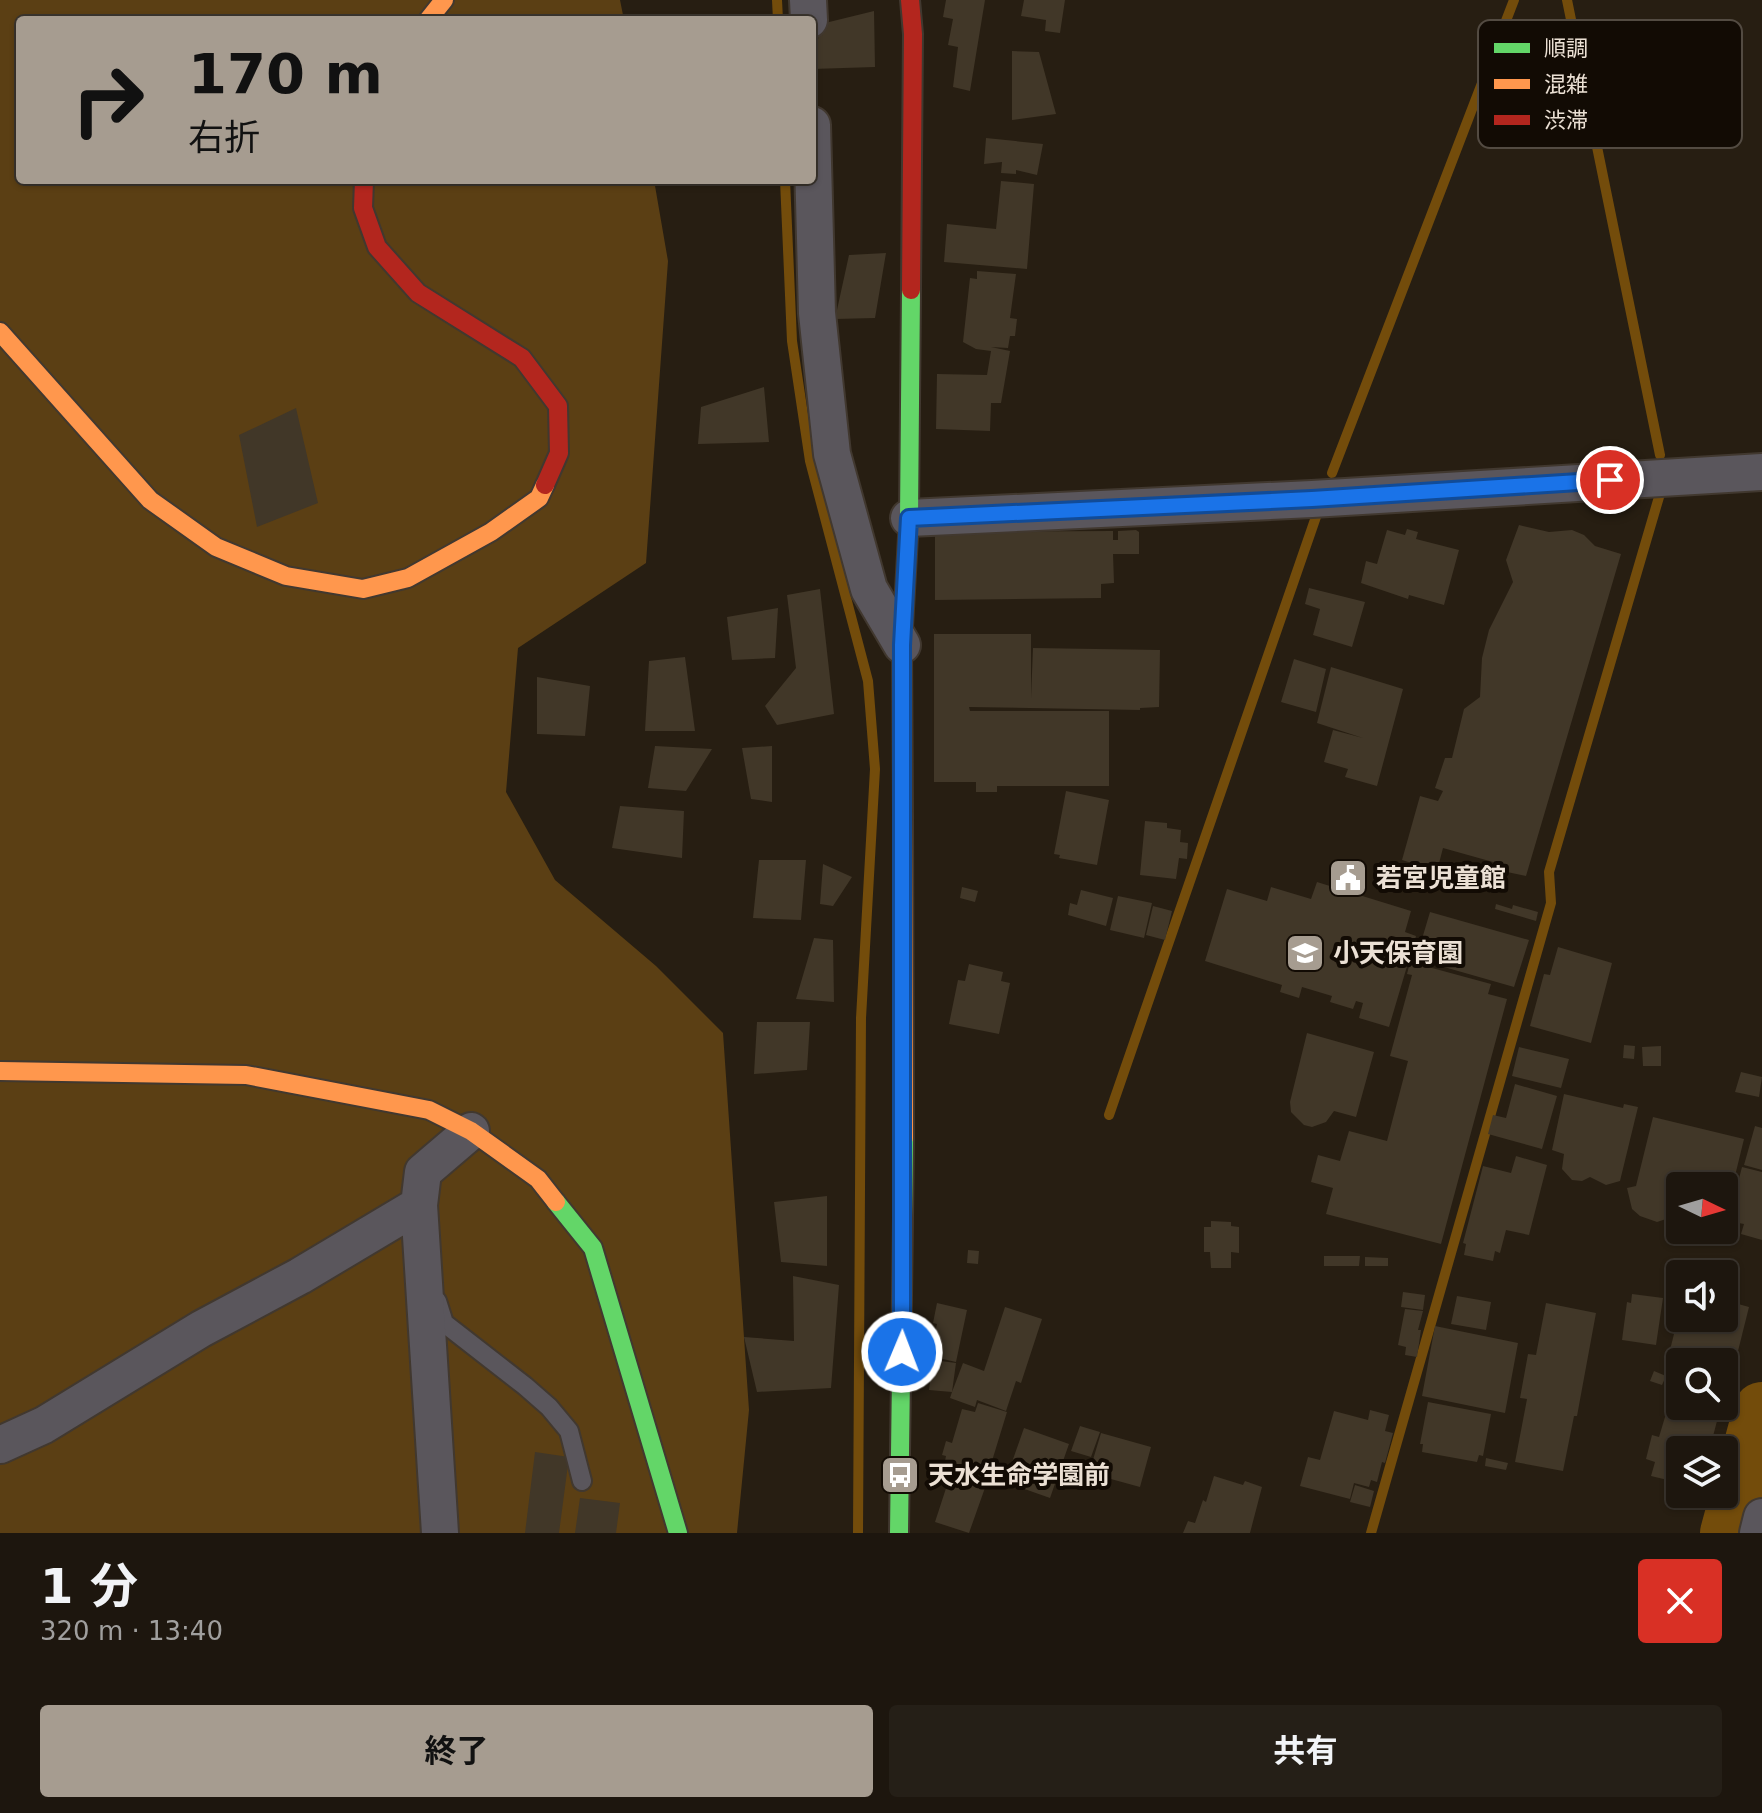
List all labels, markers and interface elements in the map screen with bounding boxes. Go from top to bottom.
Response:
legend [1478,20,1742,148]
text: 順調 [1544,36,1588,61]
text: 170 m [188,41,383,106]
icon: right [56,48,160,152]
text: 混雑 [1544,72,1588,97]
text: 渋滞 [1544,108,1588,133]
text: 右折 [188,117,260,158]
pin [1576,446,1644,514]
icon: arrive [1588,458,1632,502]
public building icon: 若宮児童館 [1327,857,1369,899]
place label: 若宮児童館 [1376,863,1506,893]
school or university icon: 小天保育園 [1284,932,1326,974]
place label: 小天保育園 [1333,938,1463,968]
north arrow [1666,1172,1738,1244]
map controls [1666,1172,1738,1508]
button: sound [1666,1260,1738,1332]
position arrow [860,1310,944,1394]
button: search [1666,1348,1738,1420]
button: layers [1666,1436,1738,1508]
bus stop icon: 天水生命学園前 [879,1454,921,1496]
place label: 天水生命学園前 [928,1460,1110,1490]
text: 1 分 [40,1558,138,1614]
button: close [1638,1559,1722,1643]
text: 320 m · 13:40 [40,1616,223,1646]
button: 終了 [40,1705,873,1797]
button: 共有 [889,1705,1722,1797]

